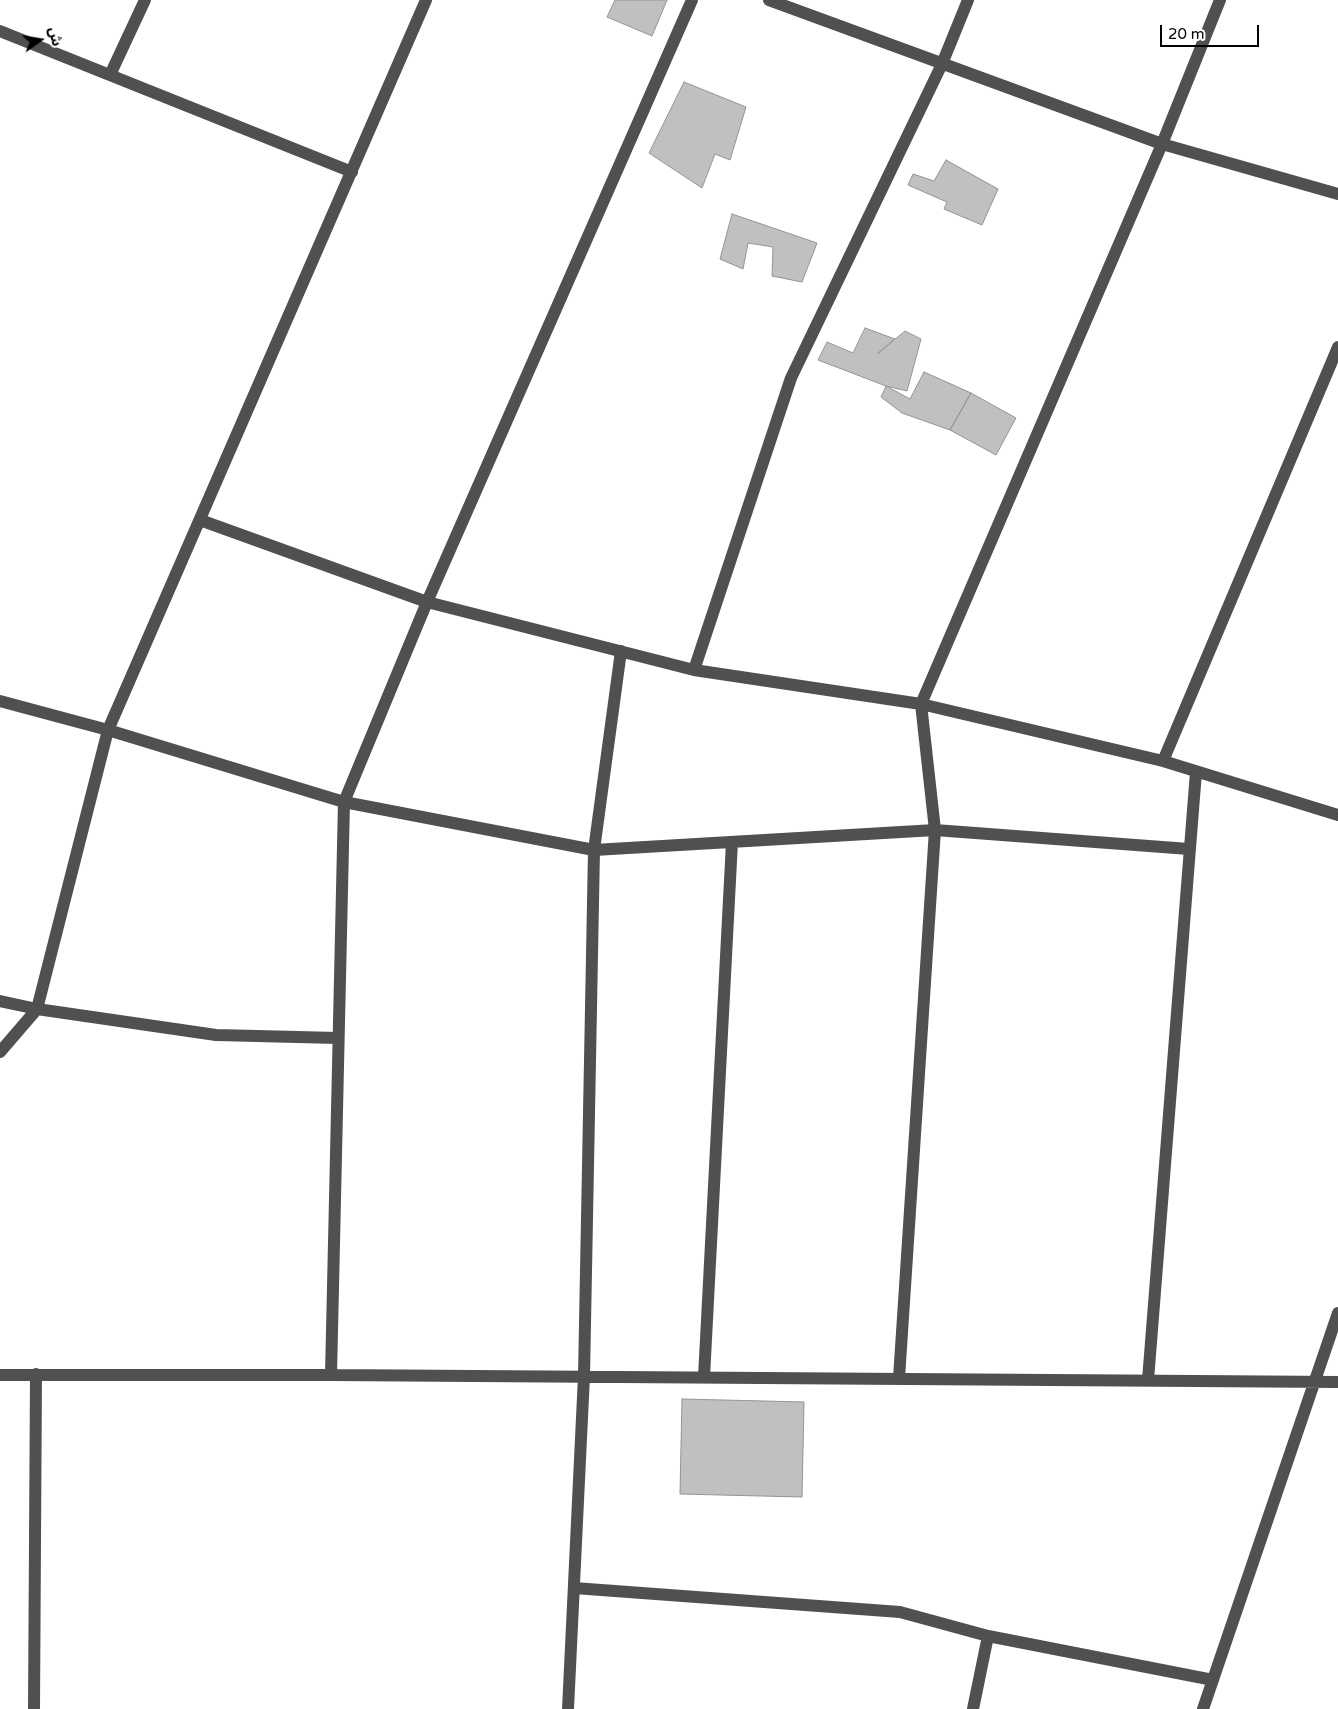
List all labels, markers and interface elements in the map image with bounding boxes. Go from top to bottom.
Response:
north arrow [15,15,65,65]
scale bar [1163,15,1262,47]
text: ش [45,25,66,48]
text: 20 m [1168,25,1205,43]

